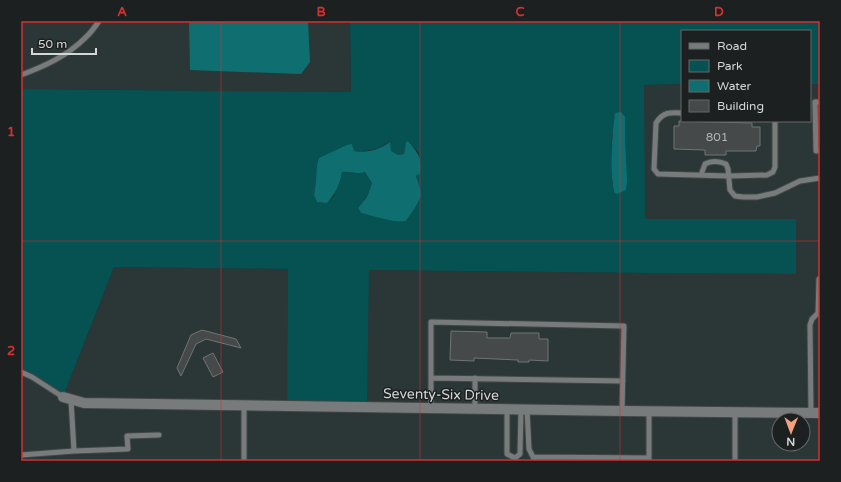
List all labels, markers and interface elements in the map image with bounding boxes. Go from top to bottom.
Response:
text: A [117,4,127,20]
text: B [316,4,326,20]
text: C [515,4,525,20]
text: D [714,4,724,20]
scale bar [32,30,96,56]
legend [681,30,811,122]
text: 50 m [38,37,67,51]
text: Road [717,39,747,53]
text: Park [717,59,743,73]
text: Water [717,79,752,93]
text: Building [717,99,764,113]
text: 1 [7,124,15,140]
house number: 801 [706,130,728,144]
text: 2 [7,343,15,359]
street label: Seventy-Six Drive [383,385,499,404]
north arrow [771,412,811,452]
text: N [786,435,795,448]

